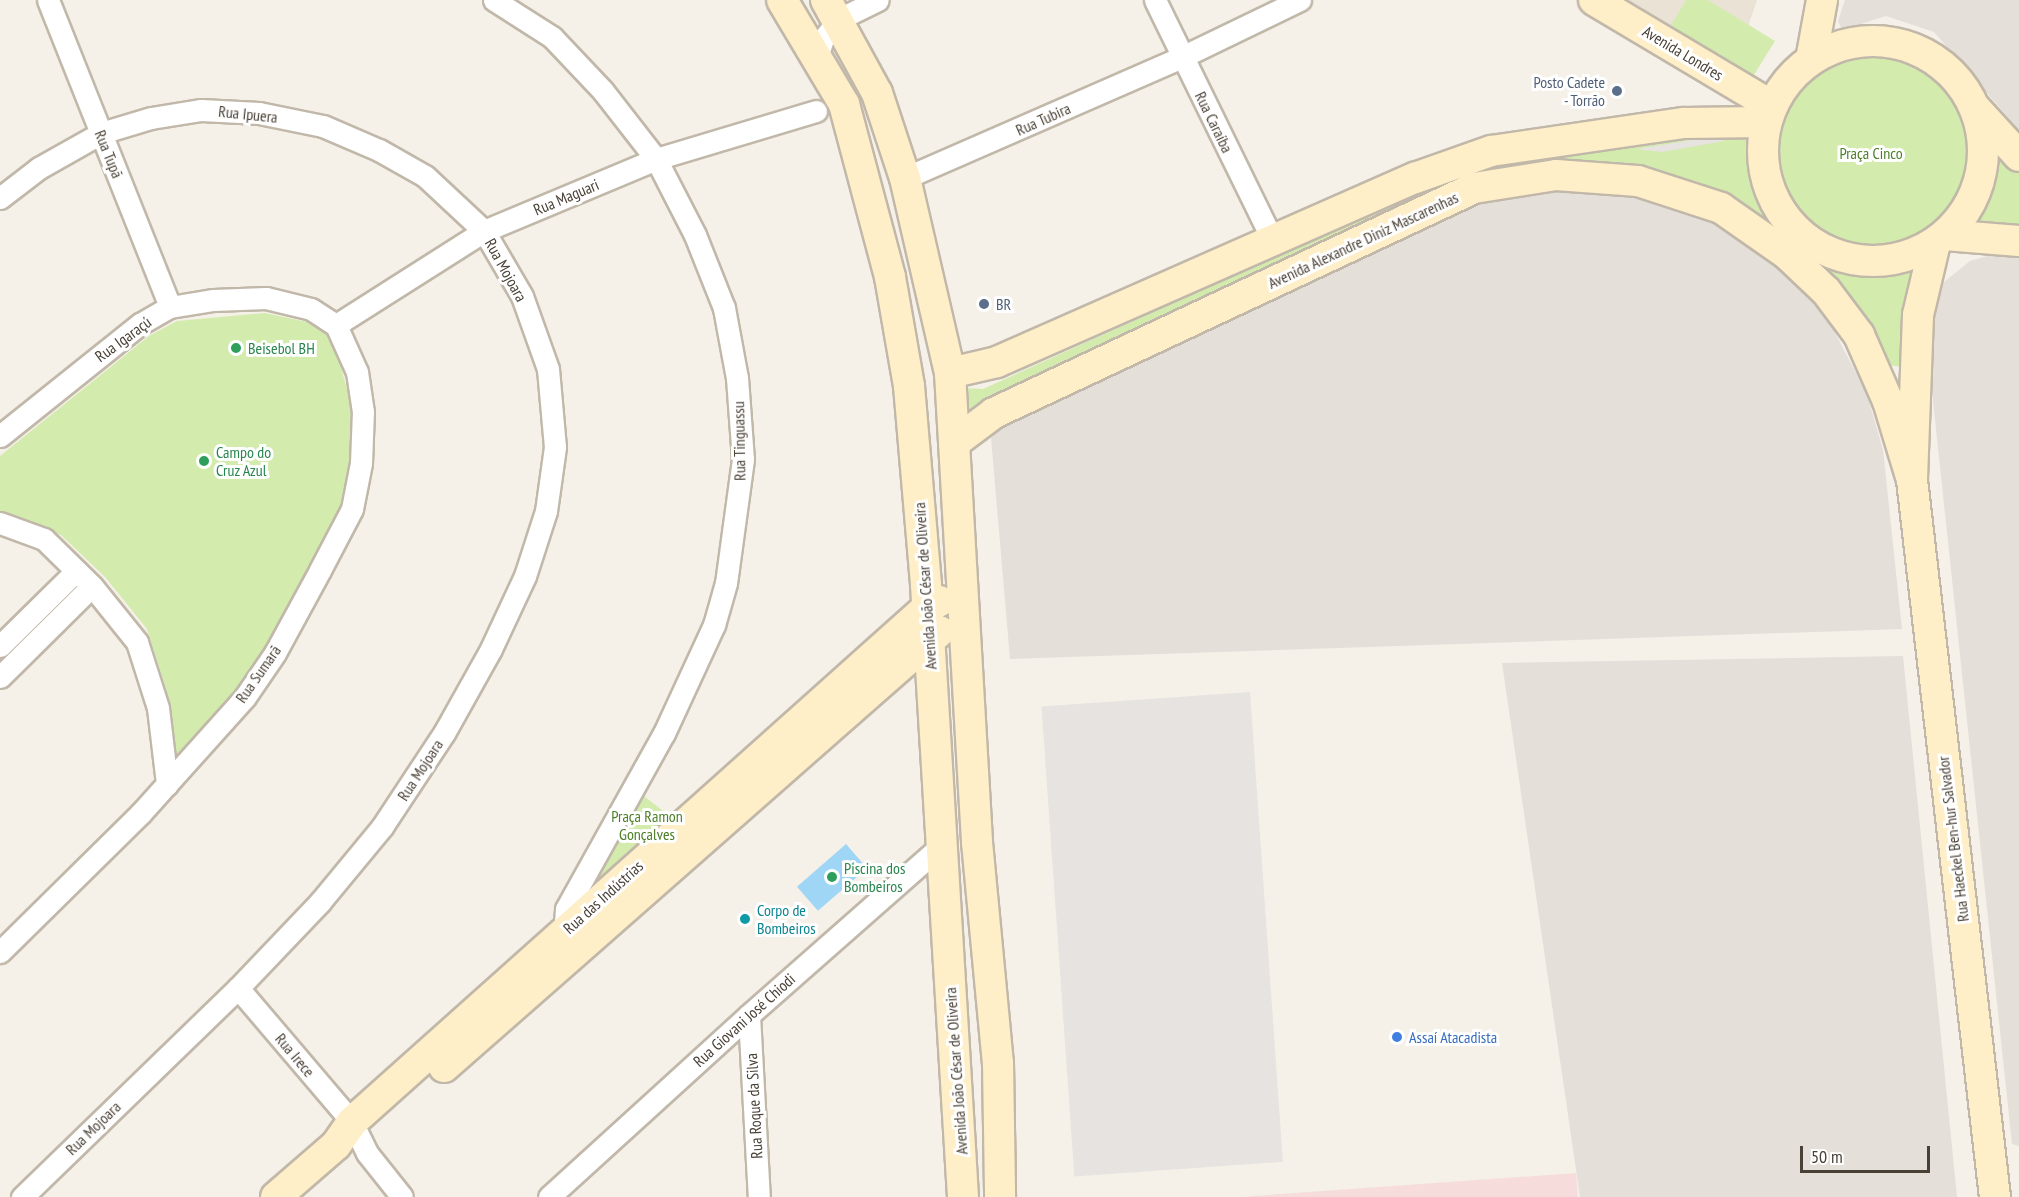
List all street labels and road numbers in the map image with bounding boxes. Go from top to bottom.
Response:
street label: Avenida Londres [1639,22,1727,84]
street label: Rua Caraíba [1191,88,1237,156]
street label: Rua Tubira [1012,98,1074,140]
street label: Rua Ipuera [217,101,279,127]
street label: Rua Tupã [91,127,127,181]
street label: Rua Maguari [530,175,602,219]
street label: Avenida Alexandre Diniz Mascarenhas [1264,187,1462,293]
street label: Rua Mojoara [481,235,531,305]
street label: Rua Igaraçú [91,312,155,366]
street label: Rua Tinguassu [729,401,749,481]
street label: Avenida João César de Oliveira [910,502,940,670]
street label: Rua Sumarã [231,642,285,706]
street label: Rua Mojoara [393,736,447,804]
street label: Rua Haeckel Ben-hur Salvador [1933,755,1973,923]
street label: Rua das Indústrias [559,856,647,938]
street label: Rua Giovani José Chiodi [689,969,799,1071]
street label: Avenida João César de Oliveira [941,987,971,1155]
street label: Rua Irece [271,1029,319,1081]
street label: Rua Roque da Silva [742,1053,766,1159]
street label: Rua Mojoara [61,1097,125,1159]

